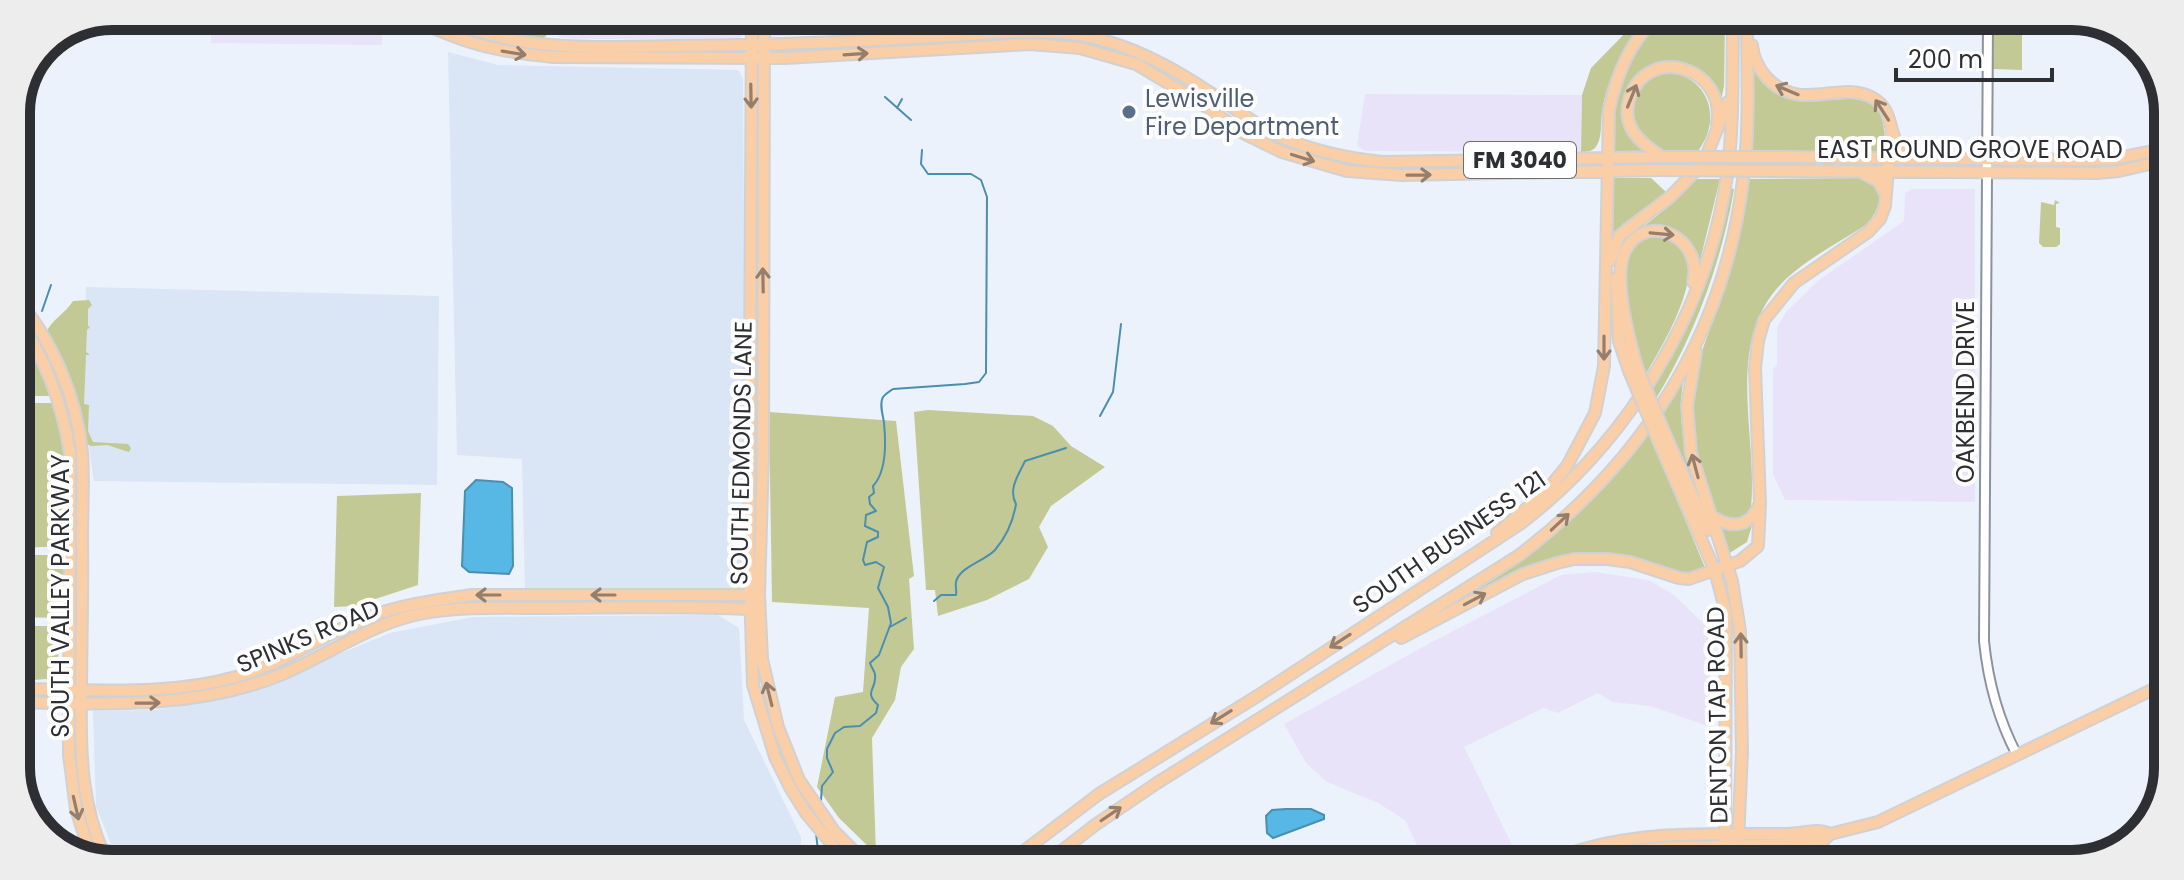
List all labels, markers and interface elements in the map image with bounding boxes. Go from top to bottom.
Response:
scale bar [1896,32,2052,82]
text: 200 m [1908,43,1983,76]
one-way arrow [842,46,869,61]
one-way arrow [501,47,526,62]
one-way arrow [743,82,759,109]
place label: Lewisville Fire Department [1145,82,1339,143]
one-way arrow [1775,82,1800,96]
one-way arrow [1626,84,1641,108]
one-way arrow [1873,99,1890,122]
marker: Lewisville Fire Department [1120,103,1138,121]
street label: EAST ROUND GROVE ROAD [1817,133,2123,166]
road number: FM 3040 [1464,142,1576,178]
one-way arrow [1290,151,1316,166]
one-way arrow [1405,167,1432,183]
one-way arrow [1648,227,1674,242]
one-way arrow [755,267,770,294]
street label: OAKBEND DRIVE [1949,301,1982,483]
street label: SOUTH EDMONDS LANE [722,321,760,585]
one-way arrow [1596,334,1612,361]
street label: SOUTH VALLEY PARKWAY [44,454,77,738]
one-way arrow [1687,454,1702,480]
street label: SOUTH BUSINESS 121 [1346,463,1552,621]
one-way arrow [1549,514,1569,532]
one-way arrow [475,587,502,603]
one-way arrow [590,587,617,603]
street label: SPINKS ROAD [231,591,385,681]
one-way arrow [1463,591,1486,607]
street label: DENTON TAP ROAD [1699,606,1735,824]
one-way arrow [1733,632,1748,659]
one-way arrow [1330,633,1352,649]
one-way arrow [761,682,776,708]
one-way arrow [134,695,161,710]
one-way arrow [1210,709,1233,725]
one-way arrow [69,795,84,821]
one-way arrow [1100,806,1122,822]

